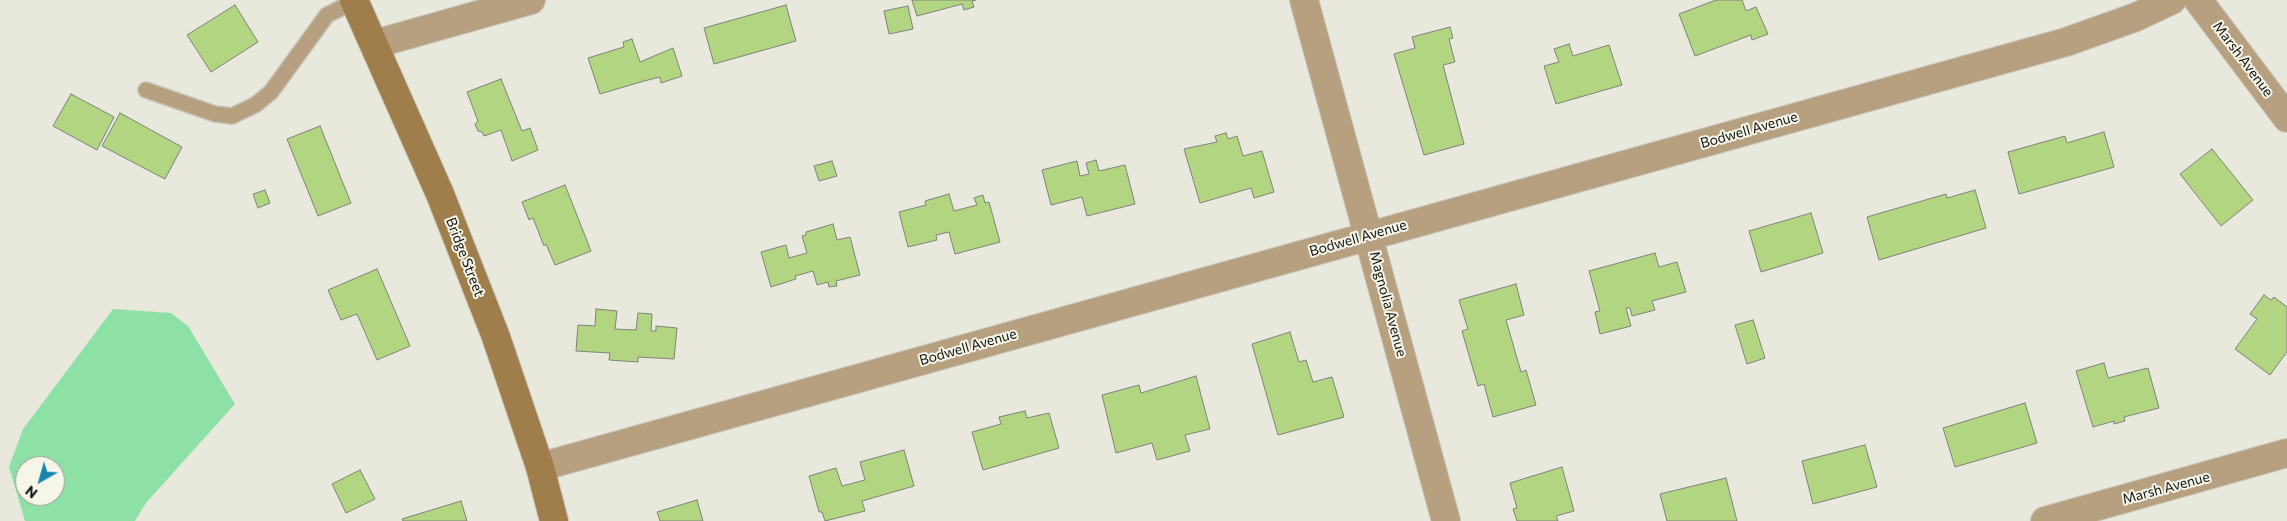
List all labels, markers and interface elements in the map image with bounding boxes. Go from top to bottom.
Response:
street label: Marsh Avenue [2209,18,2277,100]
street label: Bodwell Avenue [1698,108,1800,152]
street label: Bridge Street [442,215,488,299]
street label: Bodwell Avenue [1307,216,1409,260]
street label: Magnolia Avenue [1366,249,1410,359]
street label: Bodwell Avenue [917,325,1019,369]
north arrow [15,456,65,506]
street label: Marsh Avenue [2121,468,2211,508]
text: N [22,482,40,502]

